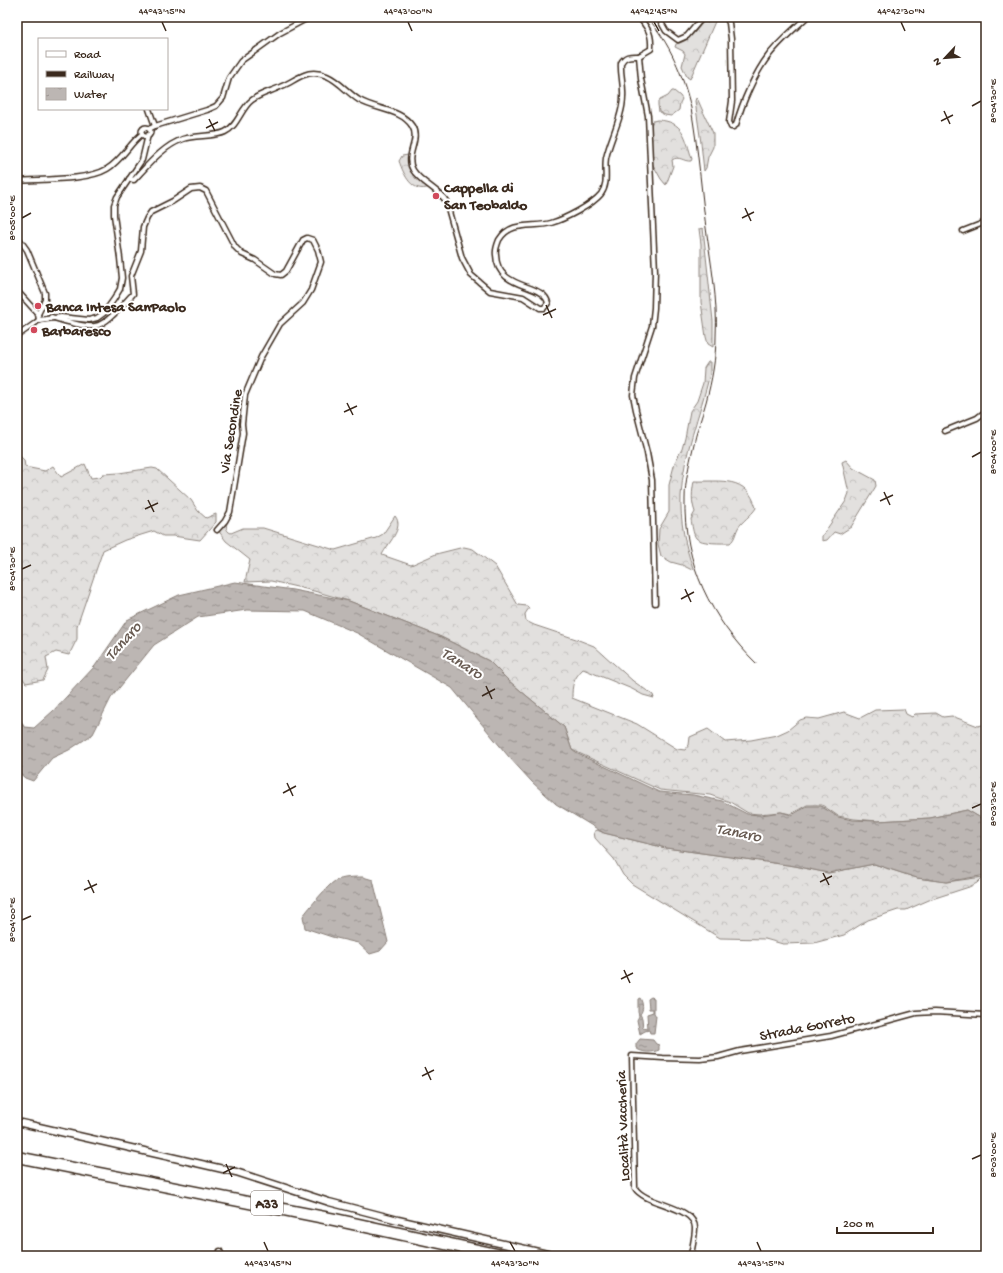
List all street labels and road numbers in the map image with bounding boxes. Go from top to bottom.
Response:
street label: Via Secondine [216,388,248,476]
street label: Strada Gorreto [758,1010,857,1046]
street label: Località Vaccheria [613,1070,635,1182]
road number: A33 [251,1191,283,1215]

